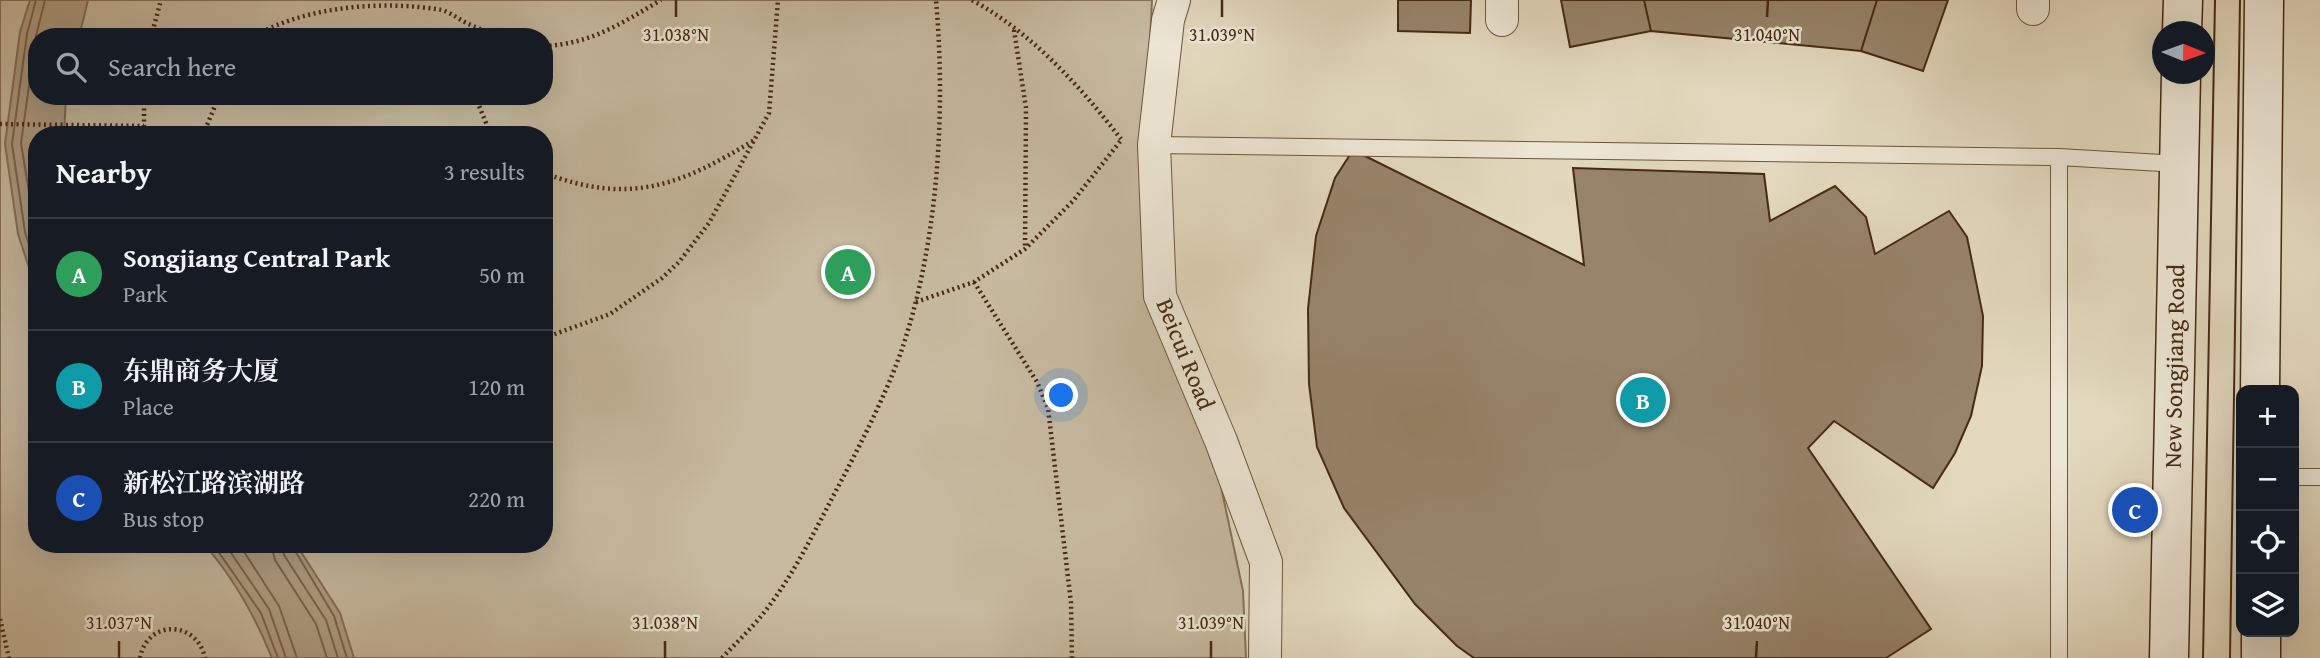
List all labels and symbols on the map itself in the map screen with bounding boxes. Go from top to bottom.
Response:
text: 31.038°N [643,21,709,48]
text: 31.039°N [1189,21,1255,48]
text: 31.040°N [1734,21,1800,48]
north arrow [2152,21,2215,84]
pin: A [825,246,871,298]
street label: New Songjiang Road [2155,263,2193,468]
street label: Beicui Road [1148,293,1224,415]
pin: B [1620,374,1666,426]
your location [1044,378,1078,412]
pin: C [2112,484,2158,536]
text: 31.037°N [86,609,152,636]
text: 31.038°N [632,609,698,636]
text: 31.039°N [1178,609,1244,636]
text: 31.040°N [1724,609,1790,636]

